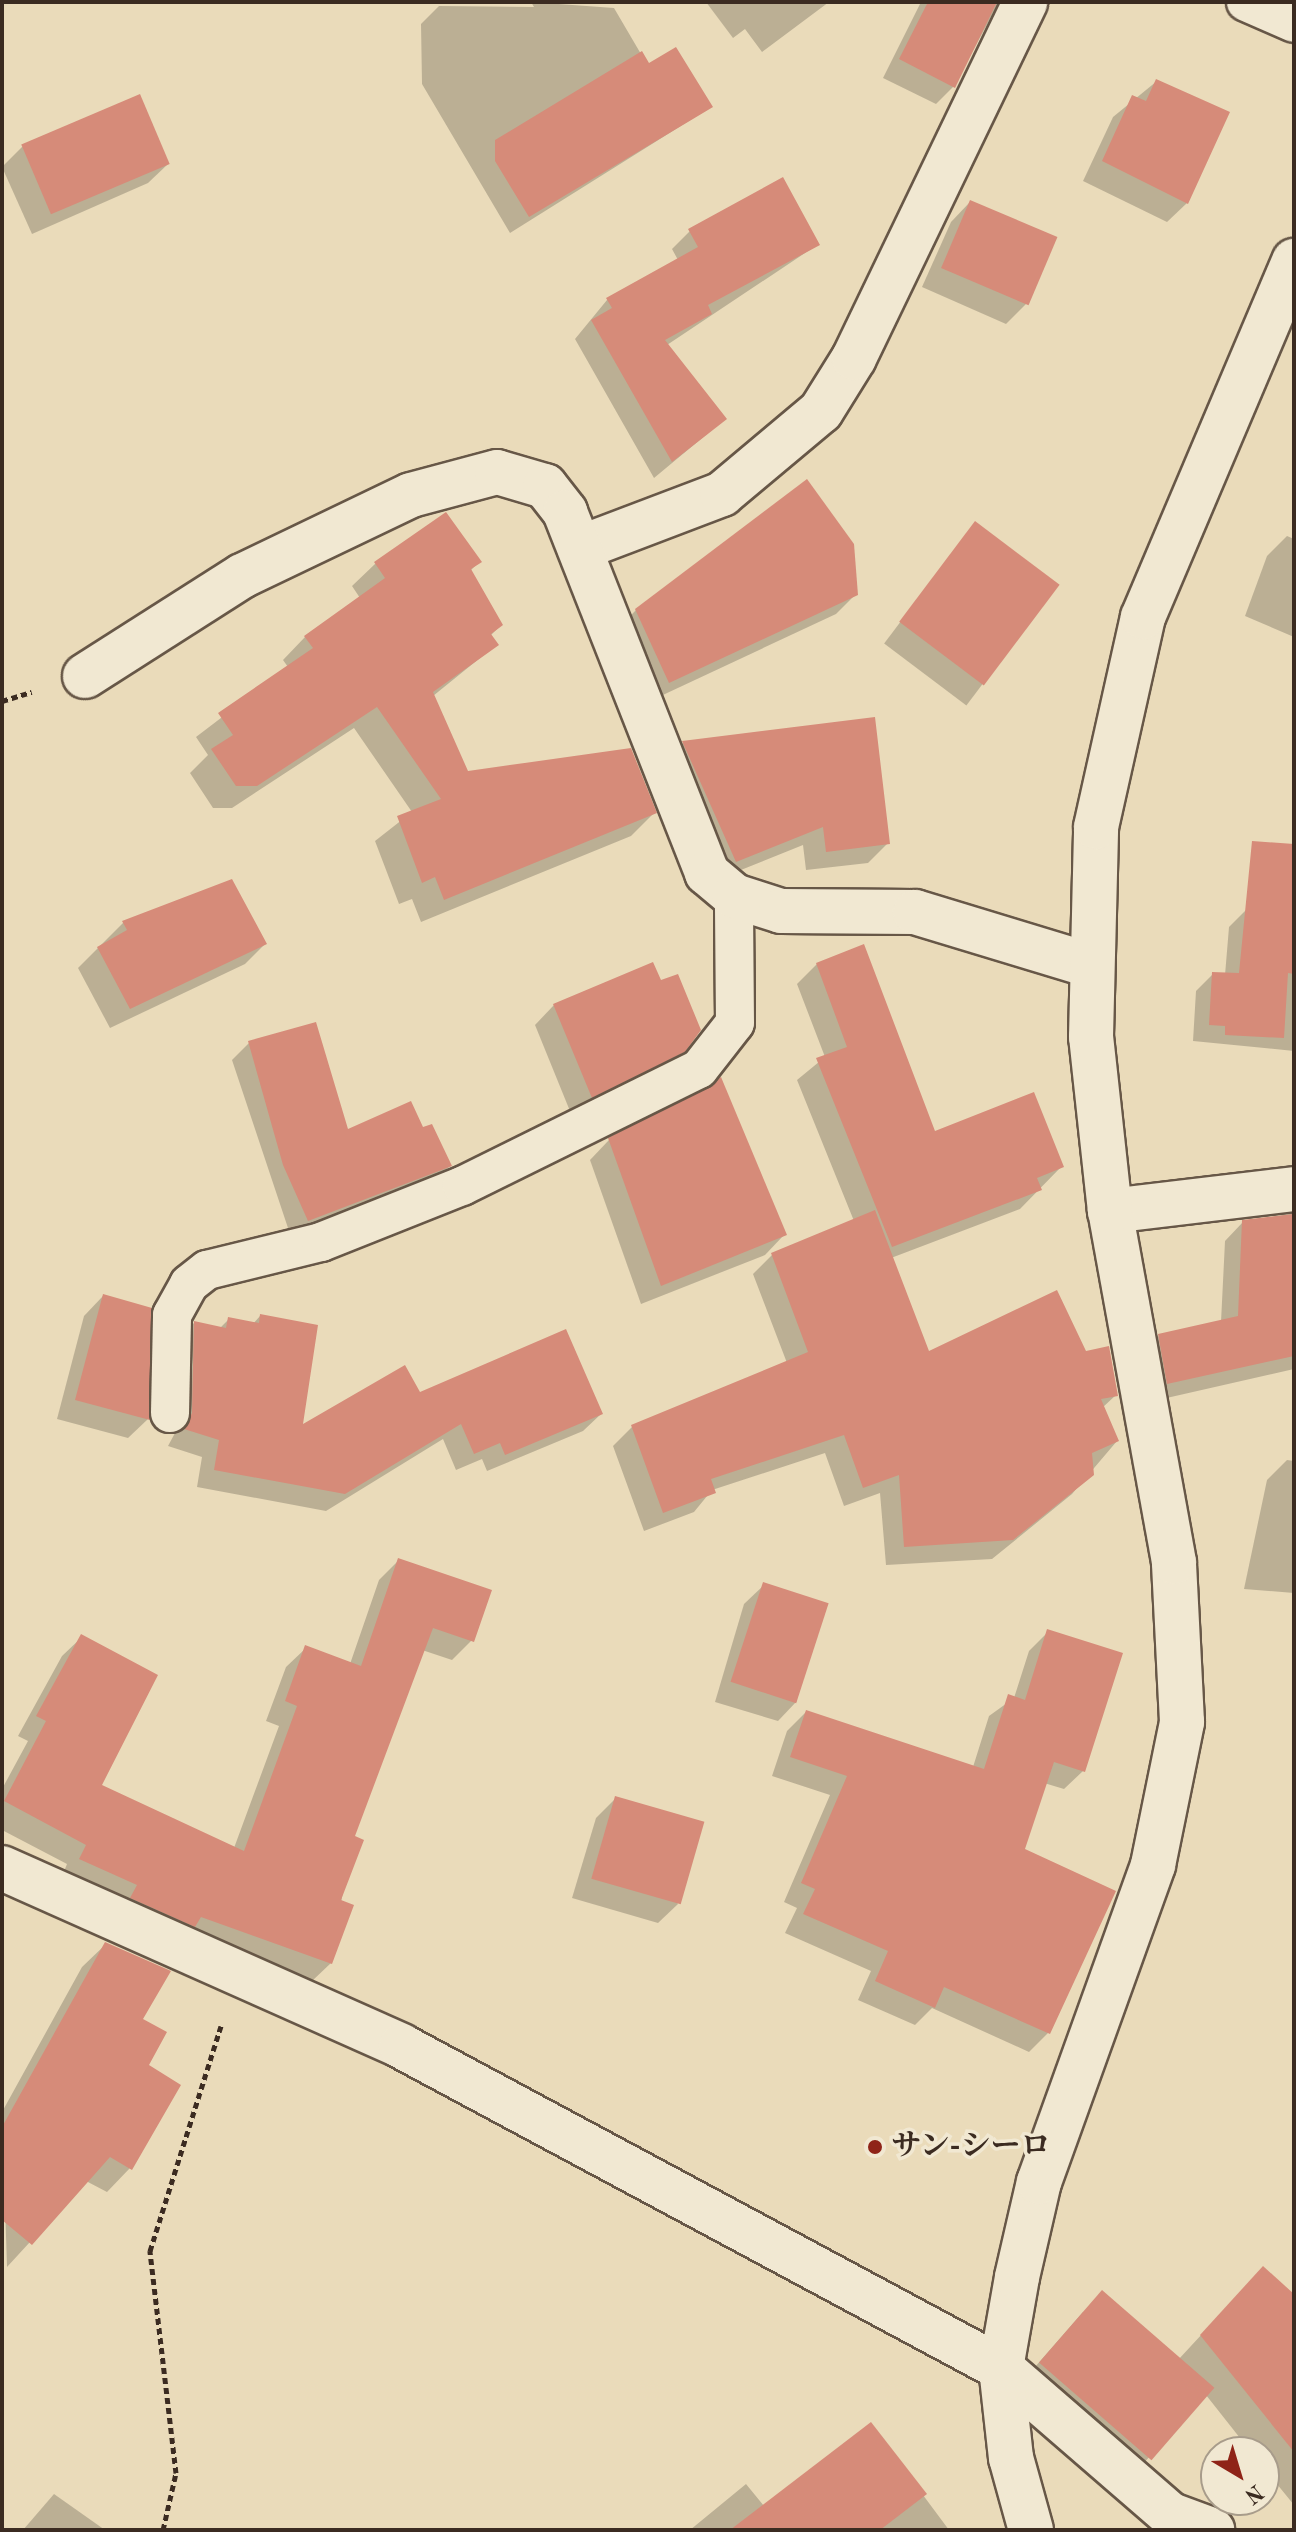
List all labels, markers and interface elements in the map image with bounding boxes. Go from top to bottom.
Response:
place label: サン-シーロ [891,2129,1052,2165]
marker: サン-シーロ [866,2138,884,2156]
north arrow [1200,2436,1280,2516]
text: N [1240,2479,1267,2507]

